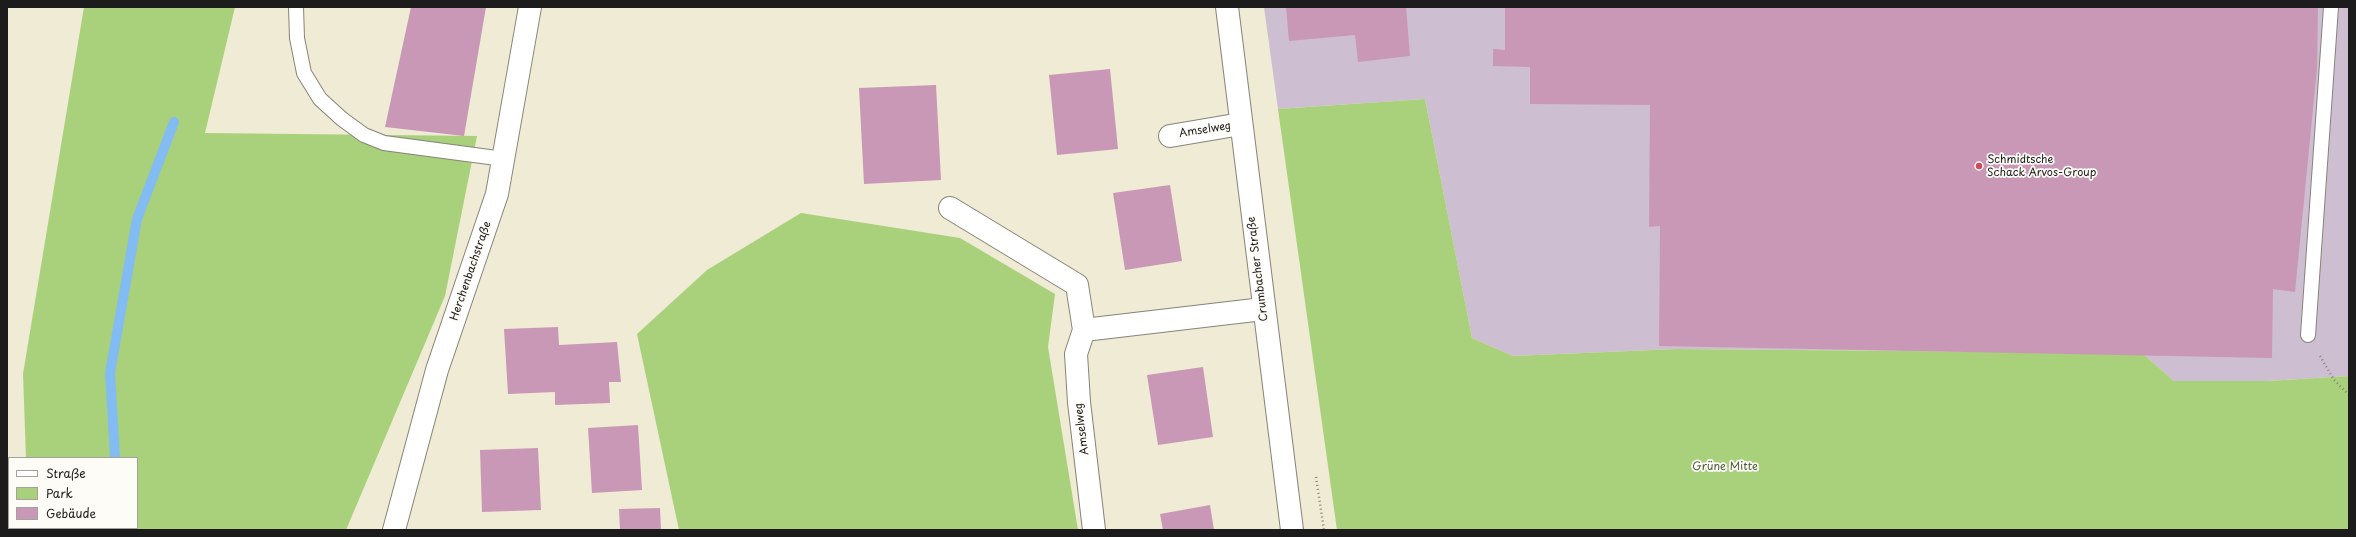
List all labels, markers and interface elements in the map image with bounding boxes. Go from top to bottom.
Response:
street label: Amselweg [1178,119,1232,141]
place label: Schmidtsche Schack Arvos-Group [1987,153,2096,179]
marker: Schmidtsche Schack Arvos-Group [1974,161,1984,171]
street label: Crumbacher Straße [1245,216,1271,322]
street label: Herchenbachstraße [448,220,494,322]
street label: Amselweg [1072,402,1092,456]
legend [8,457,138,529]
park label: Grüne Mitte [1692,460,1758,474]
text: Straße [46,464,86,482]
text: Park [46,484,73,502]
text: Gebäude [46,504,96,522]

